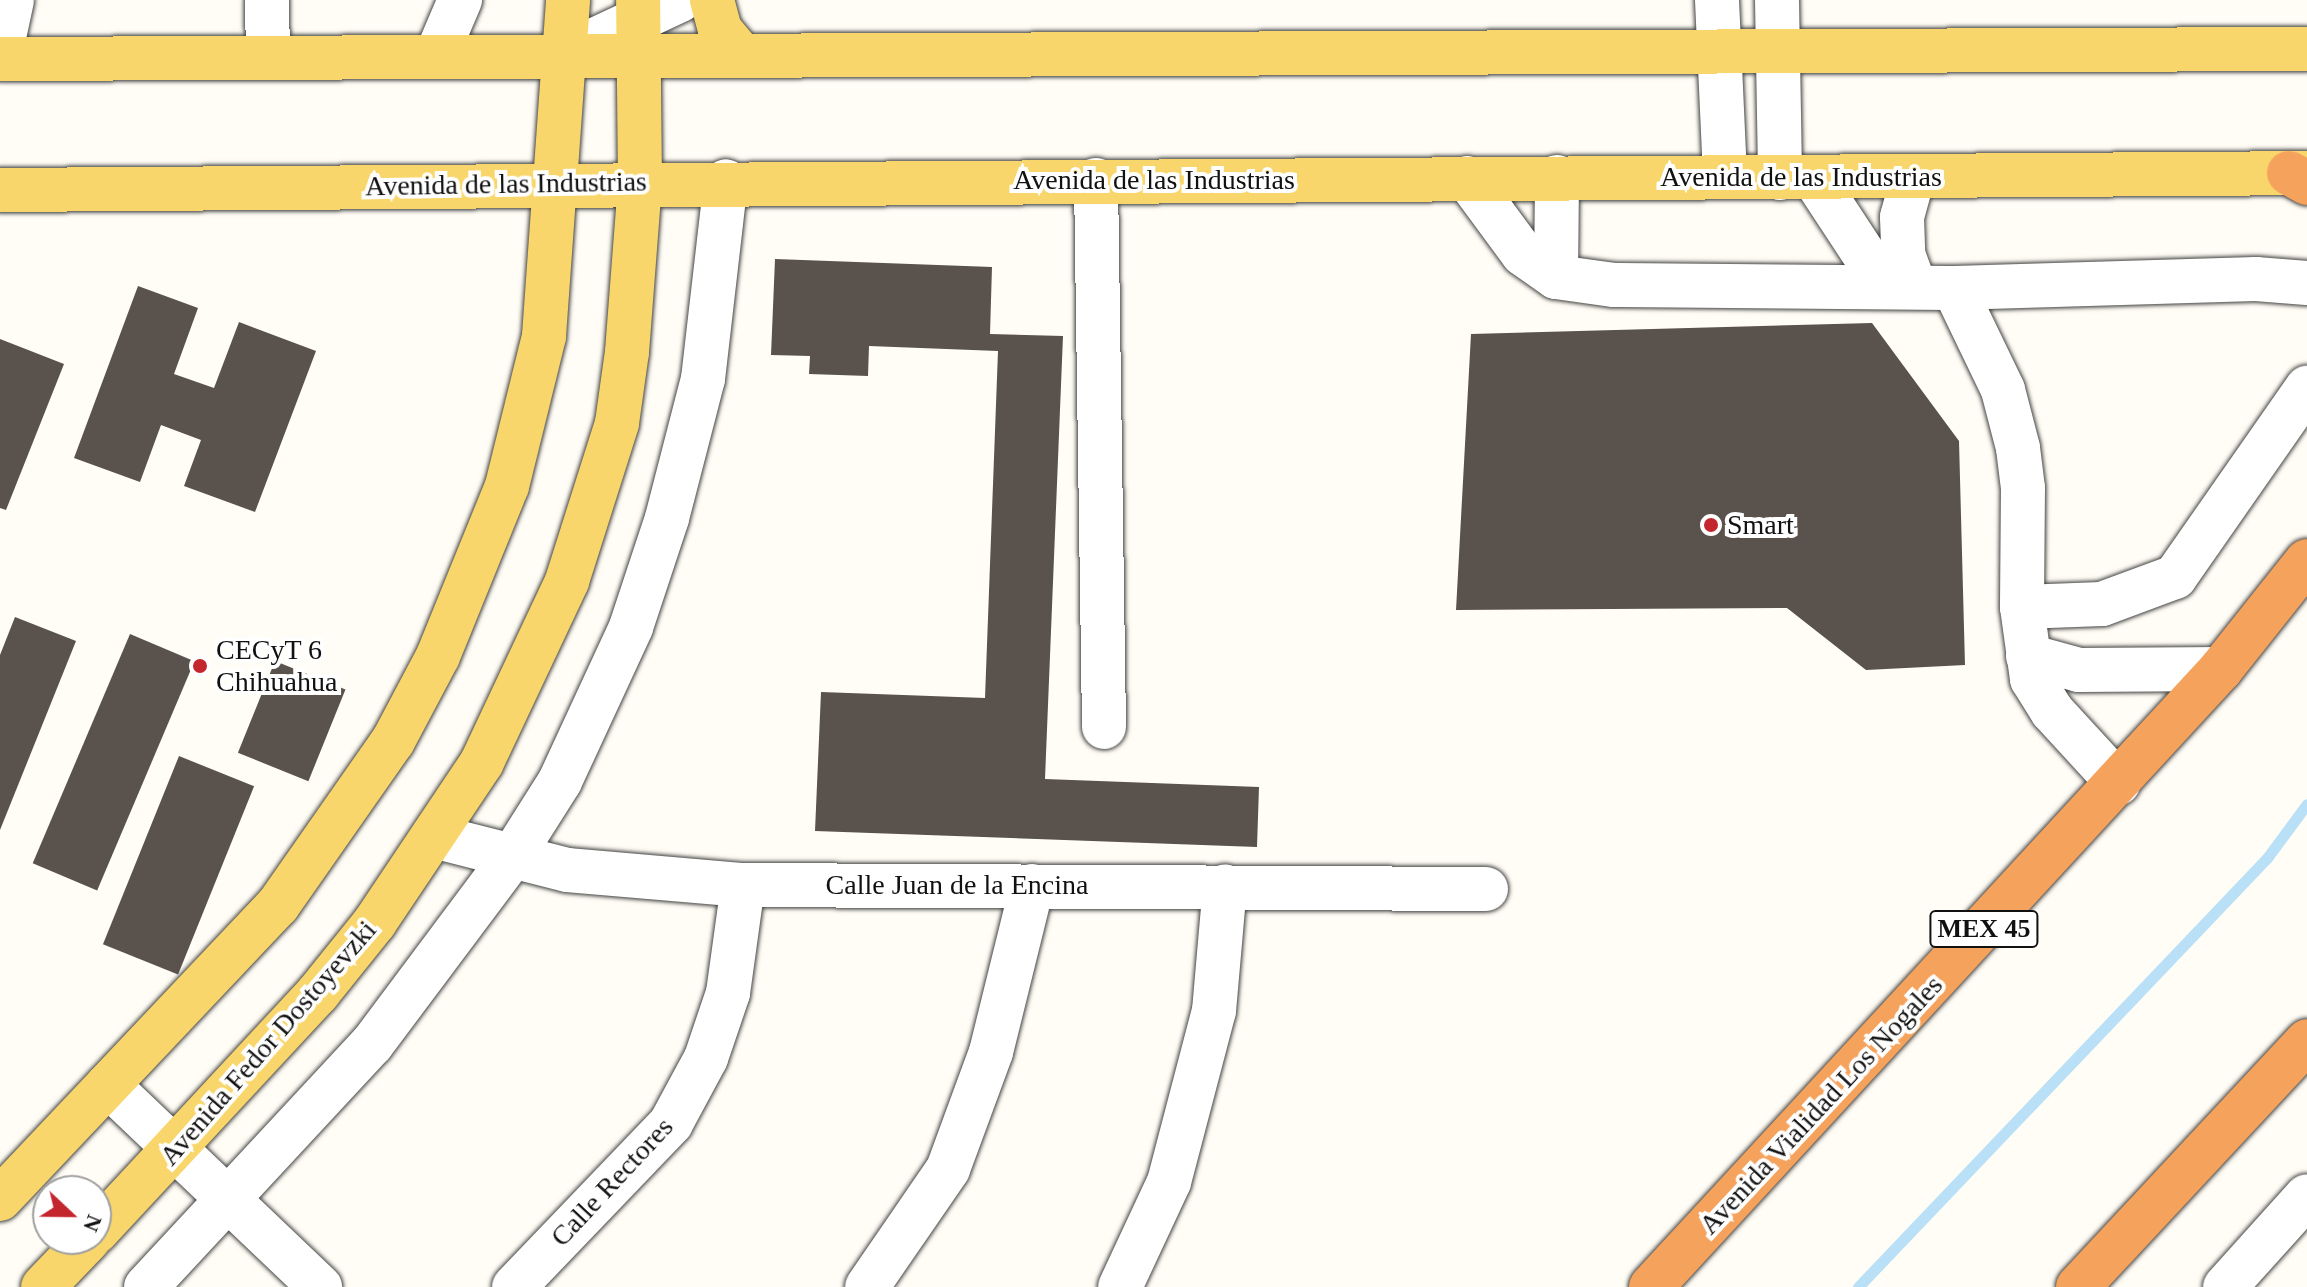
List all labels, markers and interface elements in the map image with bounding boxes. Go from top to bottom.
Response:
street label: Avenida de las Industrias [1660,160,1942,194]
street label: Avenida de las Industrias [1013,163,1295,197]
street label: Avenida de las Industrias [365,165,647,203]
place label: Smart [1727,508,1794,542]
marker: Smart [1702,516,1720,534]
place label: CECyT 6 Chihuahua [216,633,337,699]
marker: CECyT 6 Chihuahua [191,657,209,675]
street label: Calle Juan de la Encina [826,868,1088,902]
road number: MEX 45 [1928,907,2040,951]
street label: Avenida Fedor Dostoyevzki [152,914,384,1172]
street label: Avenida Vialidad Los Nogales [1692,968,1950,1242]
street label: Calle Rectores [544,1111,680,1253]
north arrow [32,1175,112,1255]
text: N [78,1211,107,1235]

